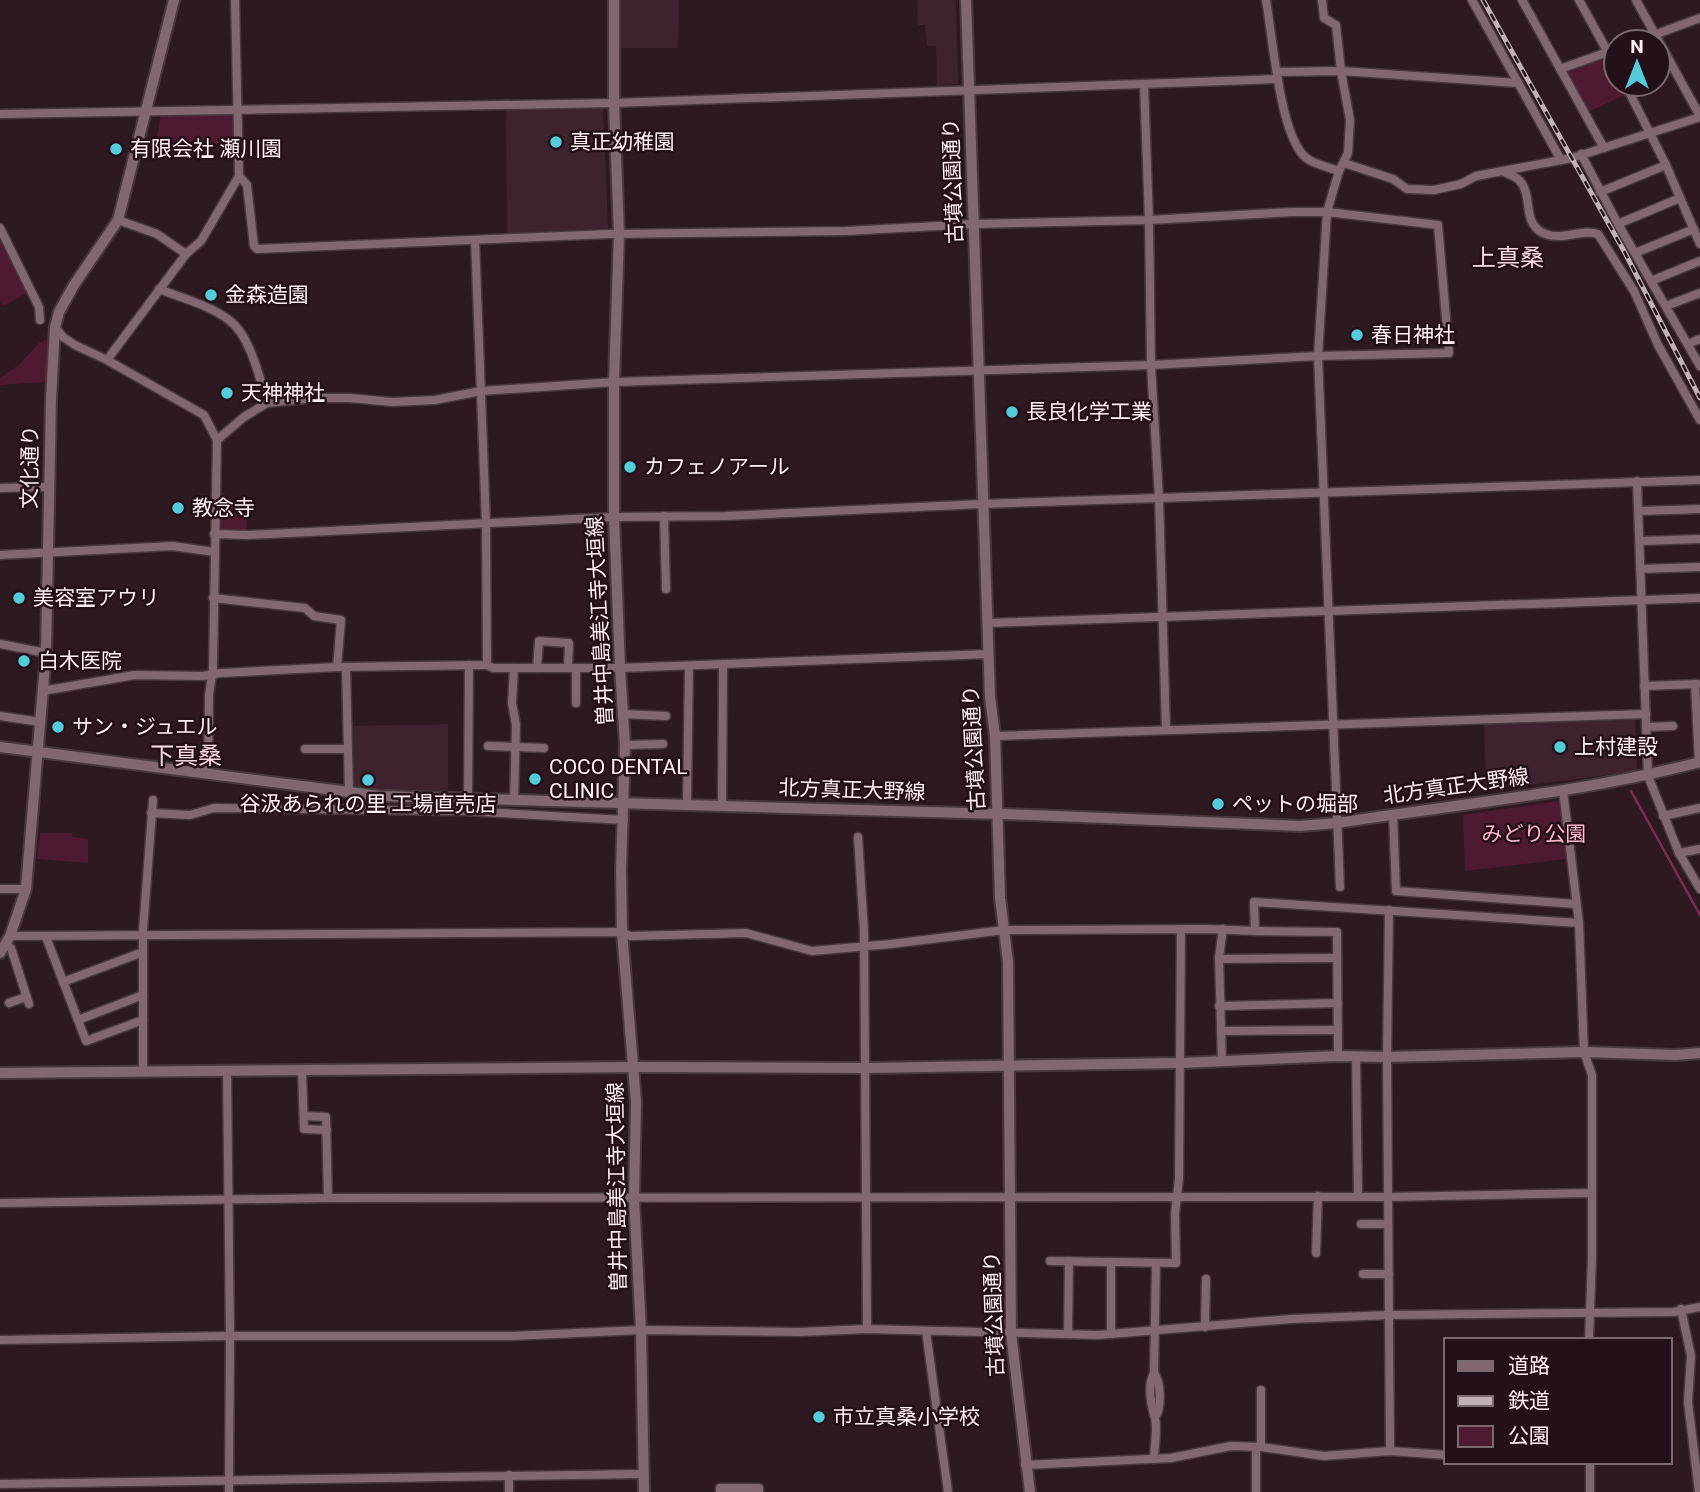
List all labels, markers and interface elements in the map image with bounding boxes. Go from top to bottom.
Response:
north arrow [1602,28,1672,98]
text: N [1630,35,1644,58]
street label: 古墳公園通り [939,118,967,244]
place label: 真正幼稚園 [570,130,675,154]
marker: 真正幼稚園 [548,134,564,150]
place label: 有限会社 瀬川園 [130,137,282,161]
marker: 有限会社 瀬川園 [108,141,124,157]
district label: 上真桑 [1472,244,1544,272]
place label: 金森造園 [225,283,309,307]
marker: 金森造園 [203,287,219,303]
place label: 春日神社 [1371,323,1455,347]
marker: 春日神社 [1349,327,1365,343]
place label: 天神神社 [241,381,325,405]
marker: 天神神社 [219,385,235,401]
place label: 長良化学工業 [1026,400,1152,424]
marker: 長良化学工業 [1004,404,1020,420]
street label: 文化通り [17,425,43,509]
place label: カフェノアール [644,455,790,479]
marker: カフェノアール [622,459,638,475]
place label: 教念寺 [192,496,255,520]
marker: 教念寺 [170,500,186,516]
street label: 曽井中島美江寺大垣線 [583,516,617,726]
place label: 美容室アウリ [33,586,159,610]
marker: 美容室アウリ [11,590,27,606]
place label: 白木医院 [38,649,122,673]
marker: 白木医院 [16,653,32,669]
street label: 古墳公園通り [959,684,989,812]
place label: サン・ジュエル [72,715,218,739]
marker: サン・ジュエル [50,719,66,735]
place label: 上村建設 [1574,735,1658,759]
marker: 上村建設 [1552,739,1568,755]
district label: 下真桑 [150,742,222,770]
place label: COCO DENTAL CLINIC [549,755,688,803]
street label: 北方真正大野線 [1382,764,1530,808]
marker: COCO DENTAL CLINIC [527,771,543,787]
marker: 谷汲あられの里 工場直売店 [360,772,376,788]
street label: 北方真正大野線 [778,775,926,805]
place label: 谷汲あられの里 工場直売店 [239,792,497,816]
place label: ペットの堀部 [1232,792,1358,816]
marker: ペットの堀部 [1210,796,1226,812]
park label: みどり公園 [1482,822,1587,846]
street label: 曽井中島美江寺大垣線 [603,1082,631,1292]
street label: 古墳公園通り [980,1251,1008,1377]
legend [1444,1338,1672,1464]
text: 道路 [1508,1354,1550,1378]
text: 鉄道 [1508,1389,1550,1413]
place label: 市立真桑小学校 [833,1405,980,1429]
marker: 市立真桑小学校 [811,1409,827,1425]
text: 公園 [1508,1424,1550,1448]

